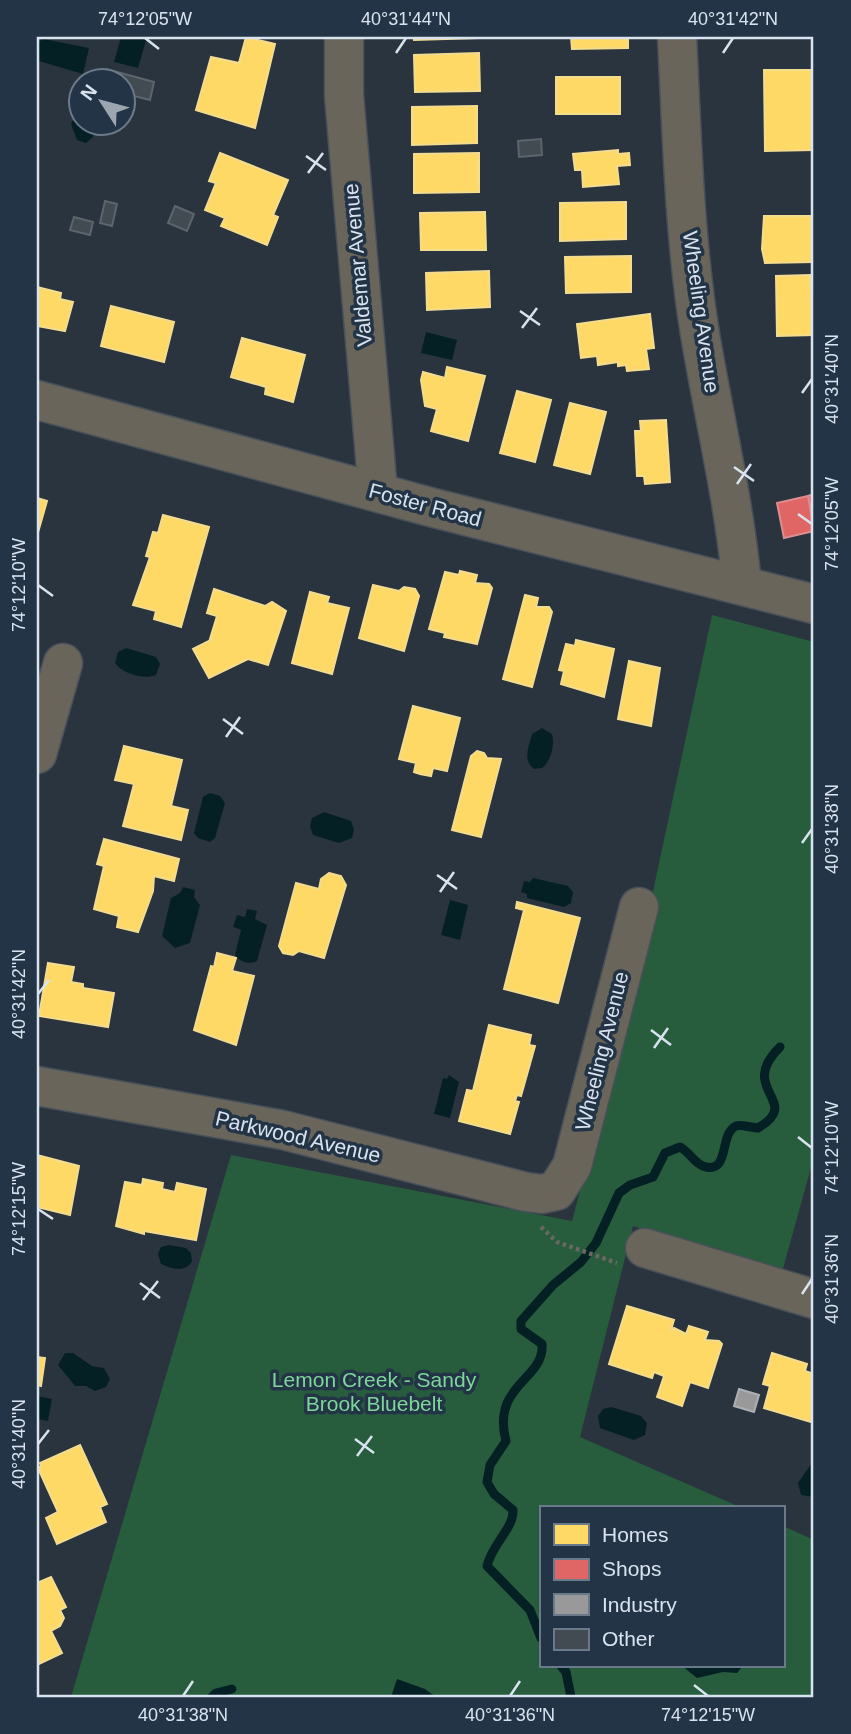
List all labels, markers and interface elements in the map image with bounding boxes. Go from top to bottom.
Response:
text: 74°12'05"W [98,9,192,29]
text: 40°31'44"N [361,9,451,29]
text: 40°31'42"N [688,9,778,29]
north arrow [66,66,136,136]
text: N [76,81,101,104]
street label: Valdemar Avenue [339,182,376,348]
street label: Wheeling Avenue [679,230,724,394]
text: 40°31'40"N [822,334,842,424]
text: 74°12'05"W [822,477,842,571]
street label: Foster Road [366,478,484,531]
text: 74°12'10"W [9,538,29,632]
text: 40°31'38"N [822,784,842,874]
text: 40°31'42"N [9,949,29,1039]
street label: Wheeling Avenue [571,969,632,1133]
text: 74°12'10"W [822,1101,842,1195]
street label: Parkwood Avenue [213,1106,383,1167]
text: 74°12'15"W [9,1162,29,1256]
text: 40°31'36"N [822,1234,842,1324]
park label: Lemon Creek - Sandy Brook Bluebelt [272,1368,477,1415]
text: 40°31'40"N [9,1399,29,1489]
legend [540,1506,784,1668]
text: Homes [602,1523,669,1546]
text: Shops [602,1557,662,1580]
text: Industry [602,1593,677,1616]
text: Other [602,1627,655,1650]
text: 40°31'38"N [138,1705,228,1725]
text: 40°31'36"N [465,1705,555,1725]
text: 74°12'15"W [661,1705,755,1725]

